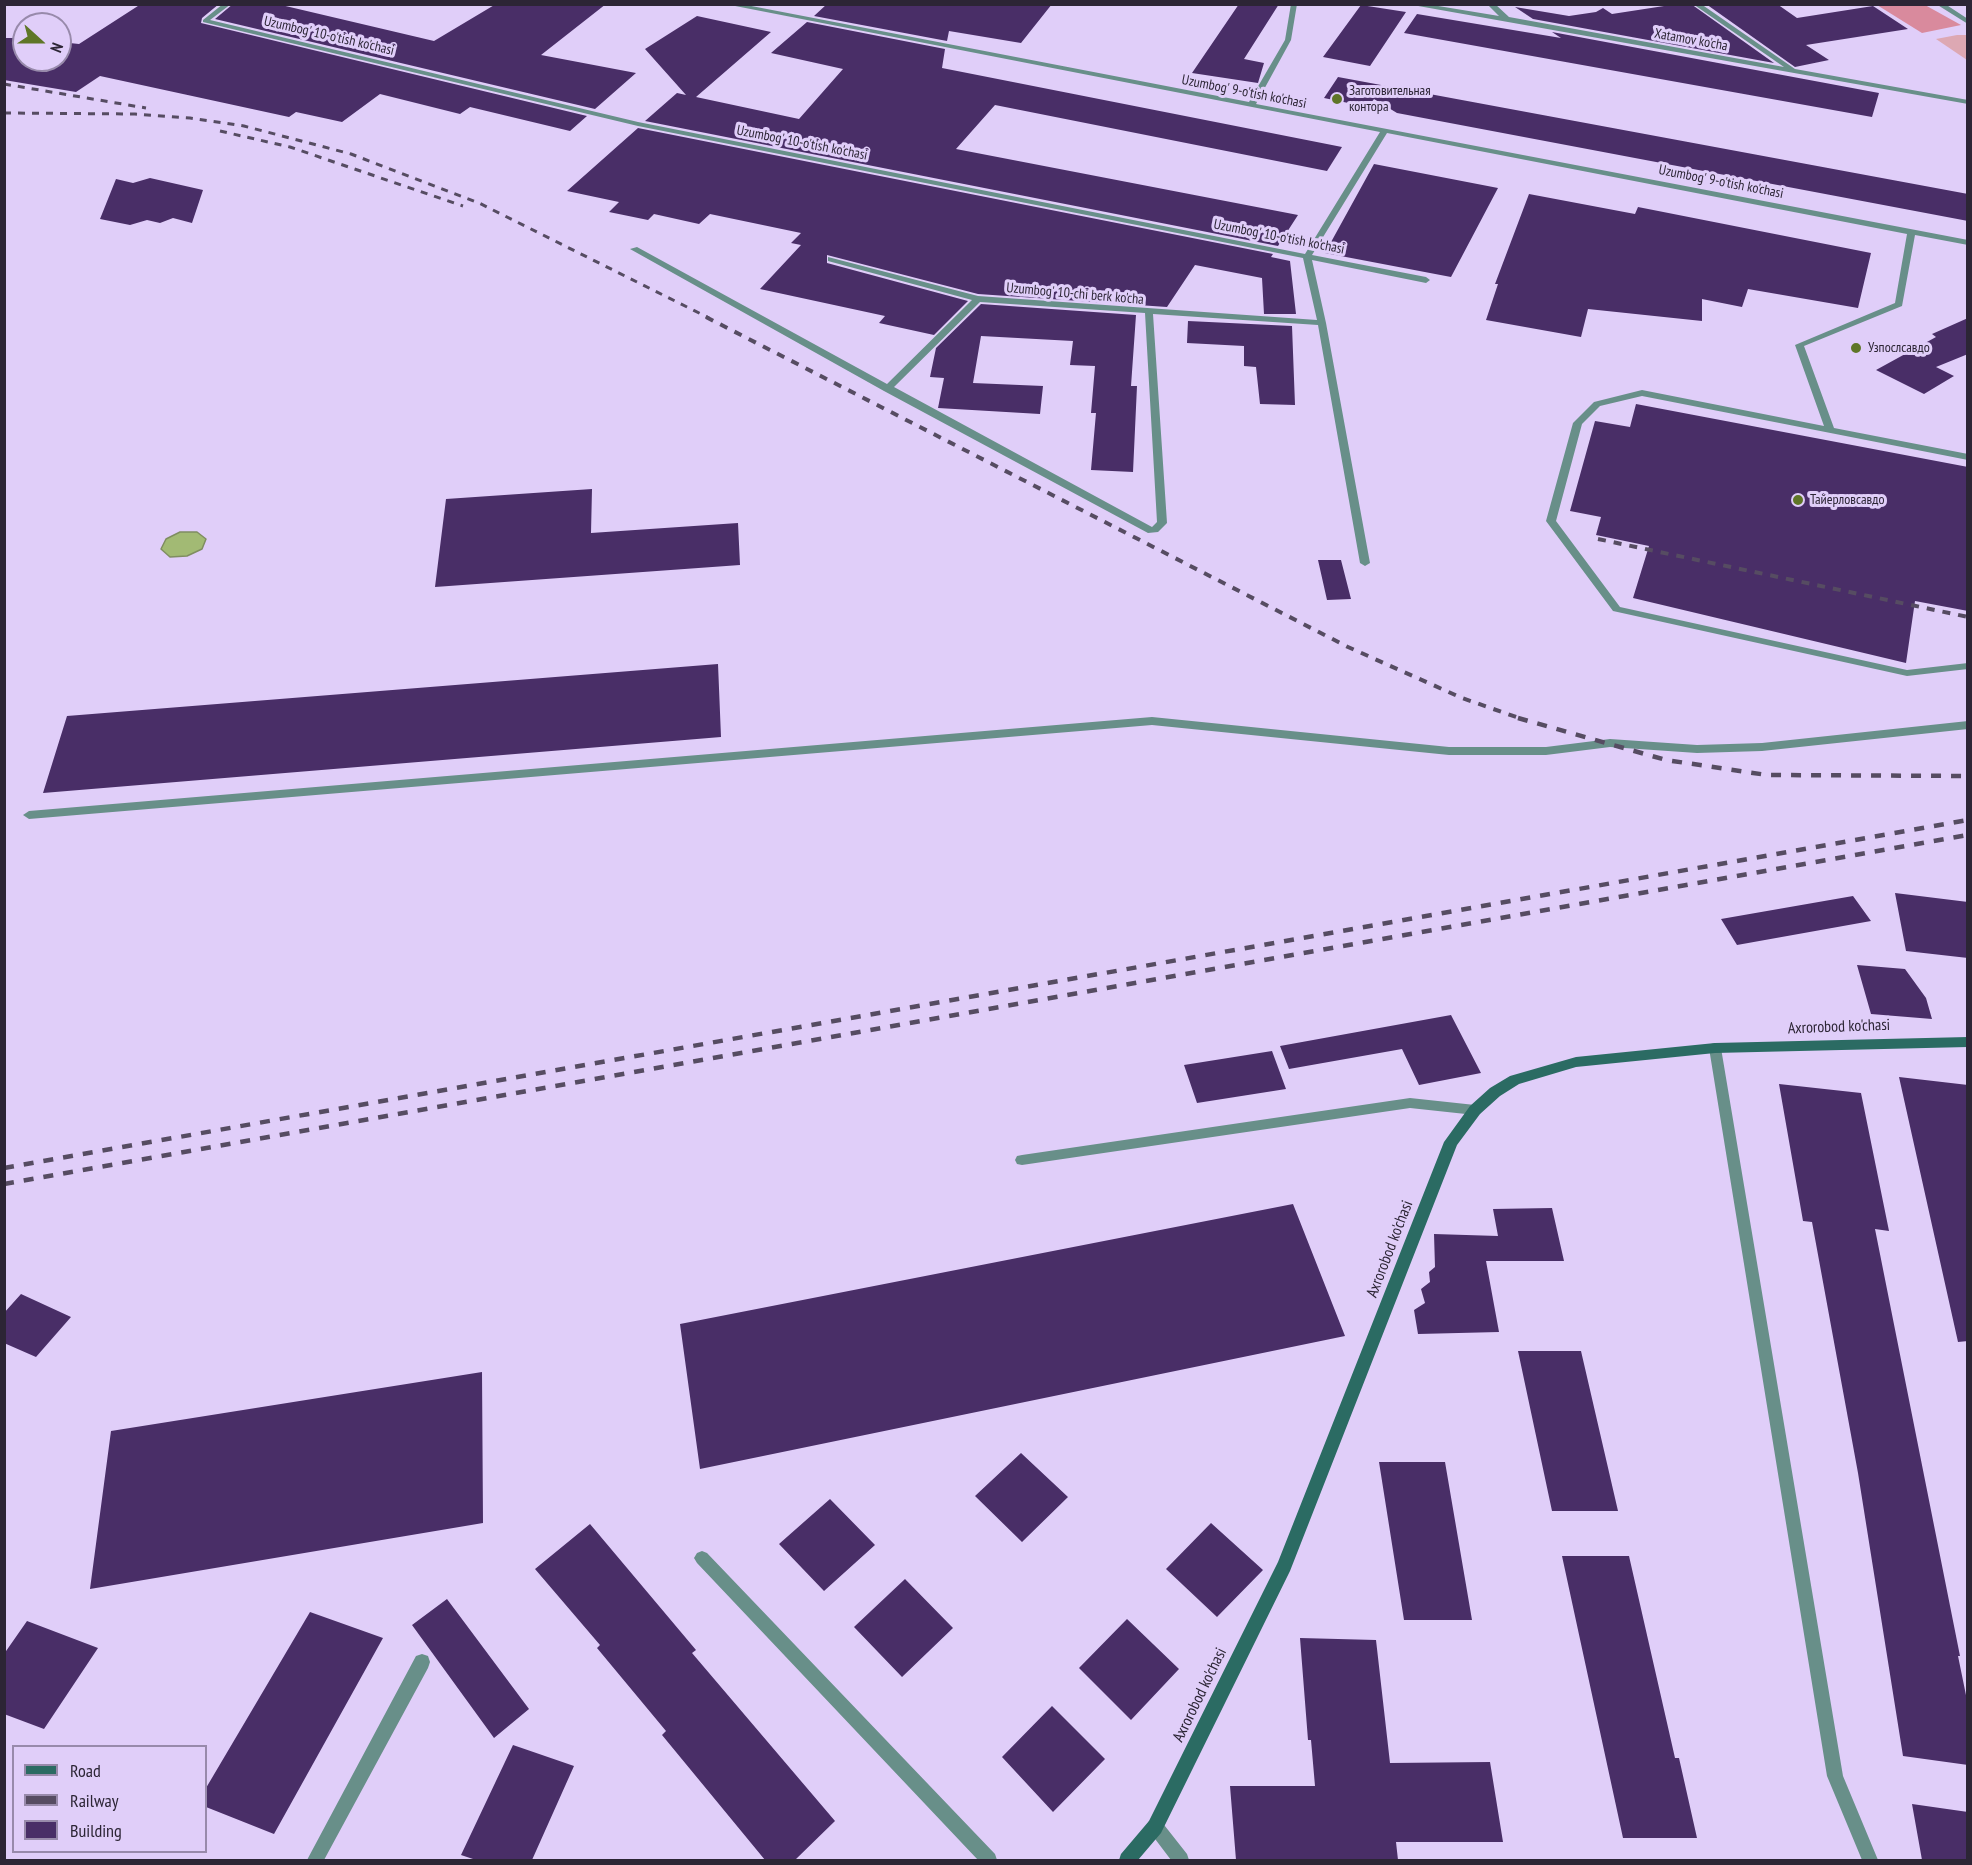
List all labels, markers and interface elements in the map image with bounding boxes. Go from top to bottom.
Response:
north arrow [12,12,72,72]
street label: Uzumbog' 10-o'tish ko'chasi [262,13,396,59]
street label: Xatamov ko'cha [1653,25,1729,55]
text: N [46,40,68,55]
street label: Uzumbog' 9-o'tish ko'chasi [1180,72,1308,112]
place label: Заготовительная контора [1349,83,1431,116]
marker: Заготовительная контора [1330,92,1344,106]
street label: Uzumbog' 10-o'tish ko'chasi [735,122,869,164]
street label: Uzumbog' 9-o'tish ko'chasi [1657,162,1785,202]
street label: Uzumbog' 10-o'tish ko'chasi [1212,216,1346,258]
street label: Uzumbog' 10-chi berk ko'cha [1006,280,1144,308]
place label: Узпослсавдо [1868,340,1930,356]
marker: Узпослсавдо [1849,341,1863,355]
place label: Тайерловсавдо [1810,492,1884,508]
marker: Тайерловсавдо [1791,493,1805,507]
street label: Axrorobod ko'chasi [1788,1016,1890,1038]
street label: Axrorobod ko'chasi [1363,1198,1417,1300]
street label: Axrorobod ko'chasi [1169,1645,1231,1745]
legend [12,1745,207,1853]
text: Road [70,1759,101,1782]
text: Railway [70,1789,119,1812]
text: Building [70,1819,122,1842]

